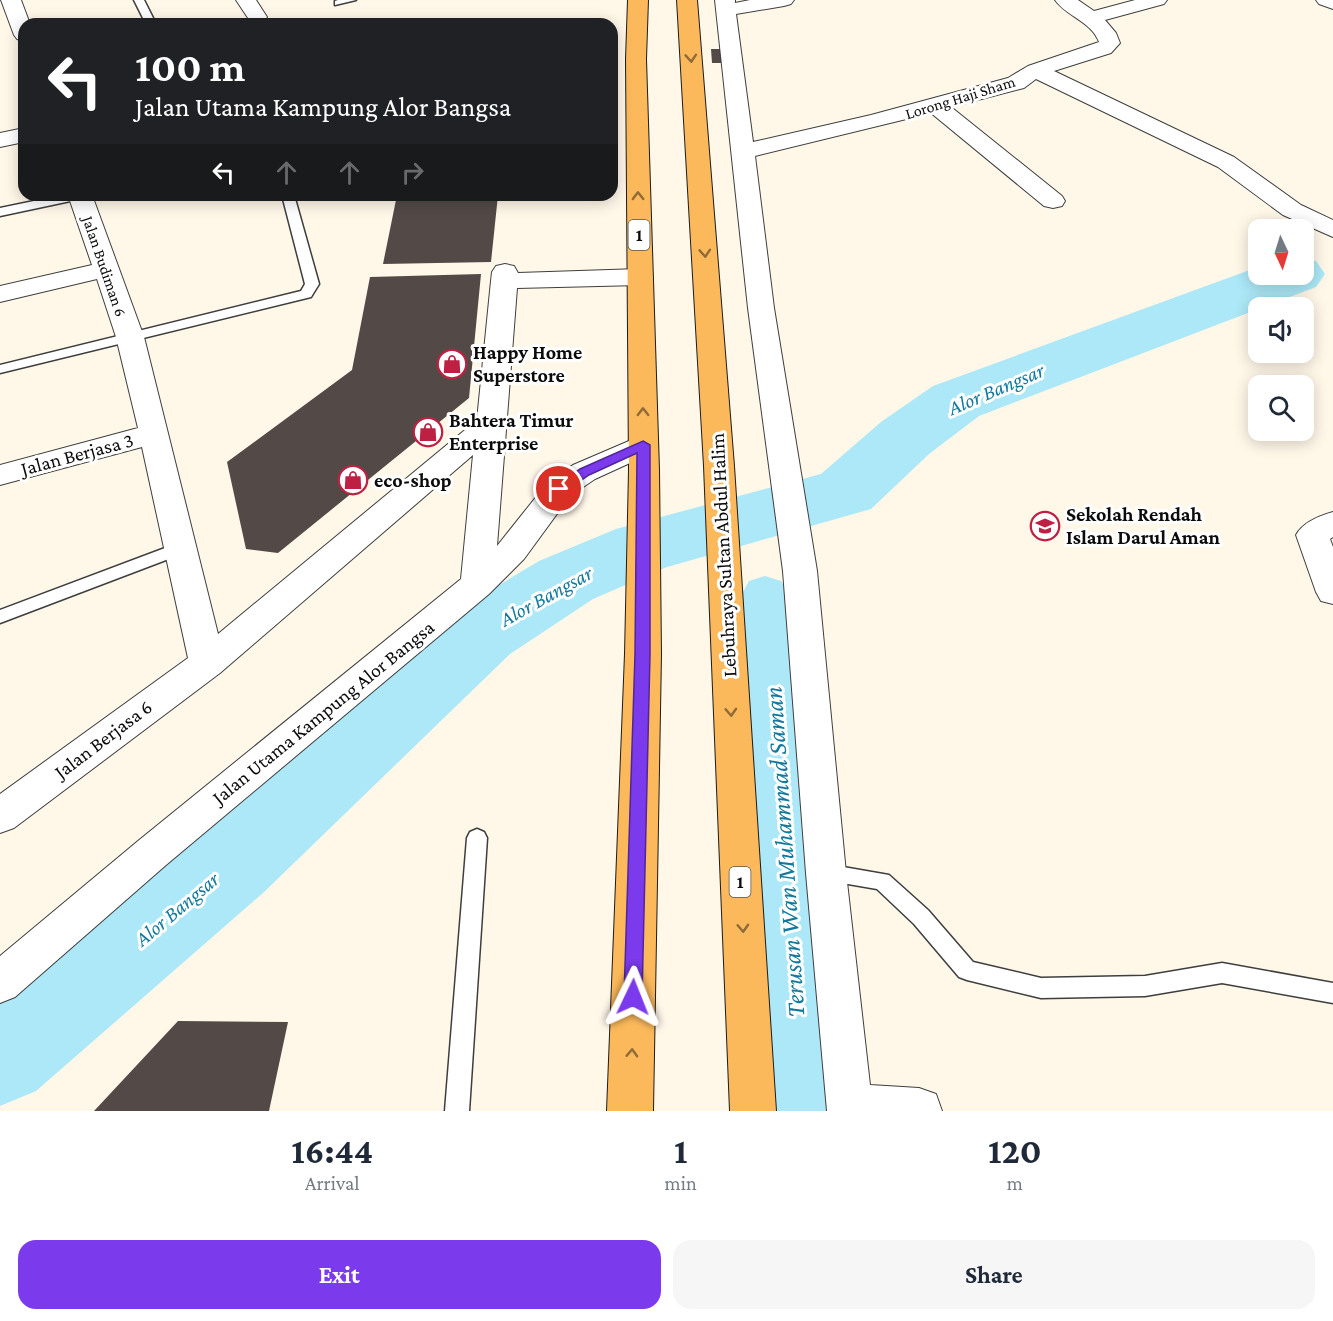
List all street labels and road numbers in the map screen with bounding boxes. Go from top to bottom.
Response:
street label: Lorong Haji Sham [903,73,1017,123]
street label: Jalan Budiman 6 [78,212,130,319]
road number: 1 [628,220,650,250]
street label: Jalan Berjasa 3 [16,428,136,481]
street label: Lebuhraya Sultan Abdul Halim [706,432,741,678]
street label: Jalan Utama Kampung Alor Bangsa [206,616,439,810]
street label: Jalan Berjasa 6 [48,695,157,785]
road number: 1 [730,867,750,897]

